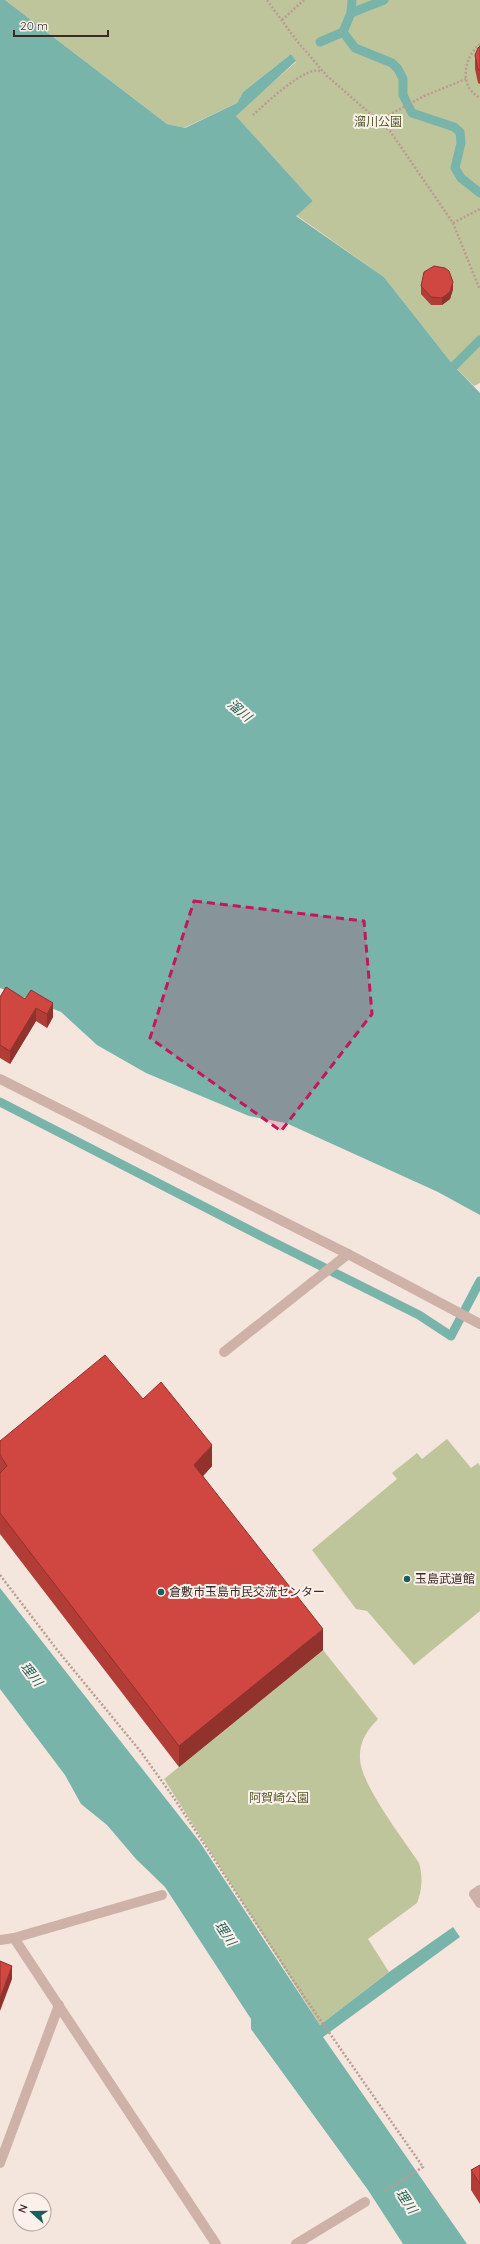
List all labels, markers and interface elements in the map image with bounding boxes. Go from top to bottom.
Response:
scale bar [14,12,108,38]
text: 20 m [20,18,48,33]
park label: 溜川公園 [354,114,402,129]
water label: 溜川 [225,696,257,726]
place label: 玉島武道館 [415,1571,475,1586]
marker: 玉島武道館 [402,1574,412,1584]
place label: 倉敷市玉島市民交流センター [169,1584,325,1599]
marker: 倉敷市玉島市民交流センター [156,1587,166,1597]
water label: 理川 [18,1659,48,1691]
park label: 阿賀崎公園 [249,1790,309,1805]
water label: 理川 [212,1918,241,1950]
water label: 理川 [393,2186,422,2218]
north arrow [12,2192,52,2232]
text: N [15,2202,31,2215]

